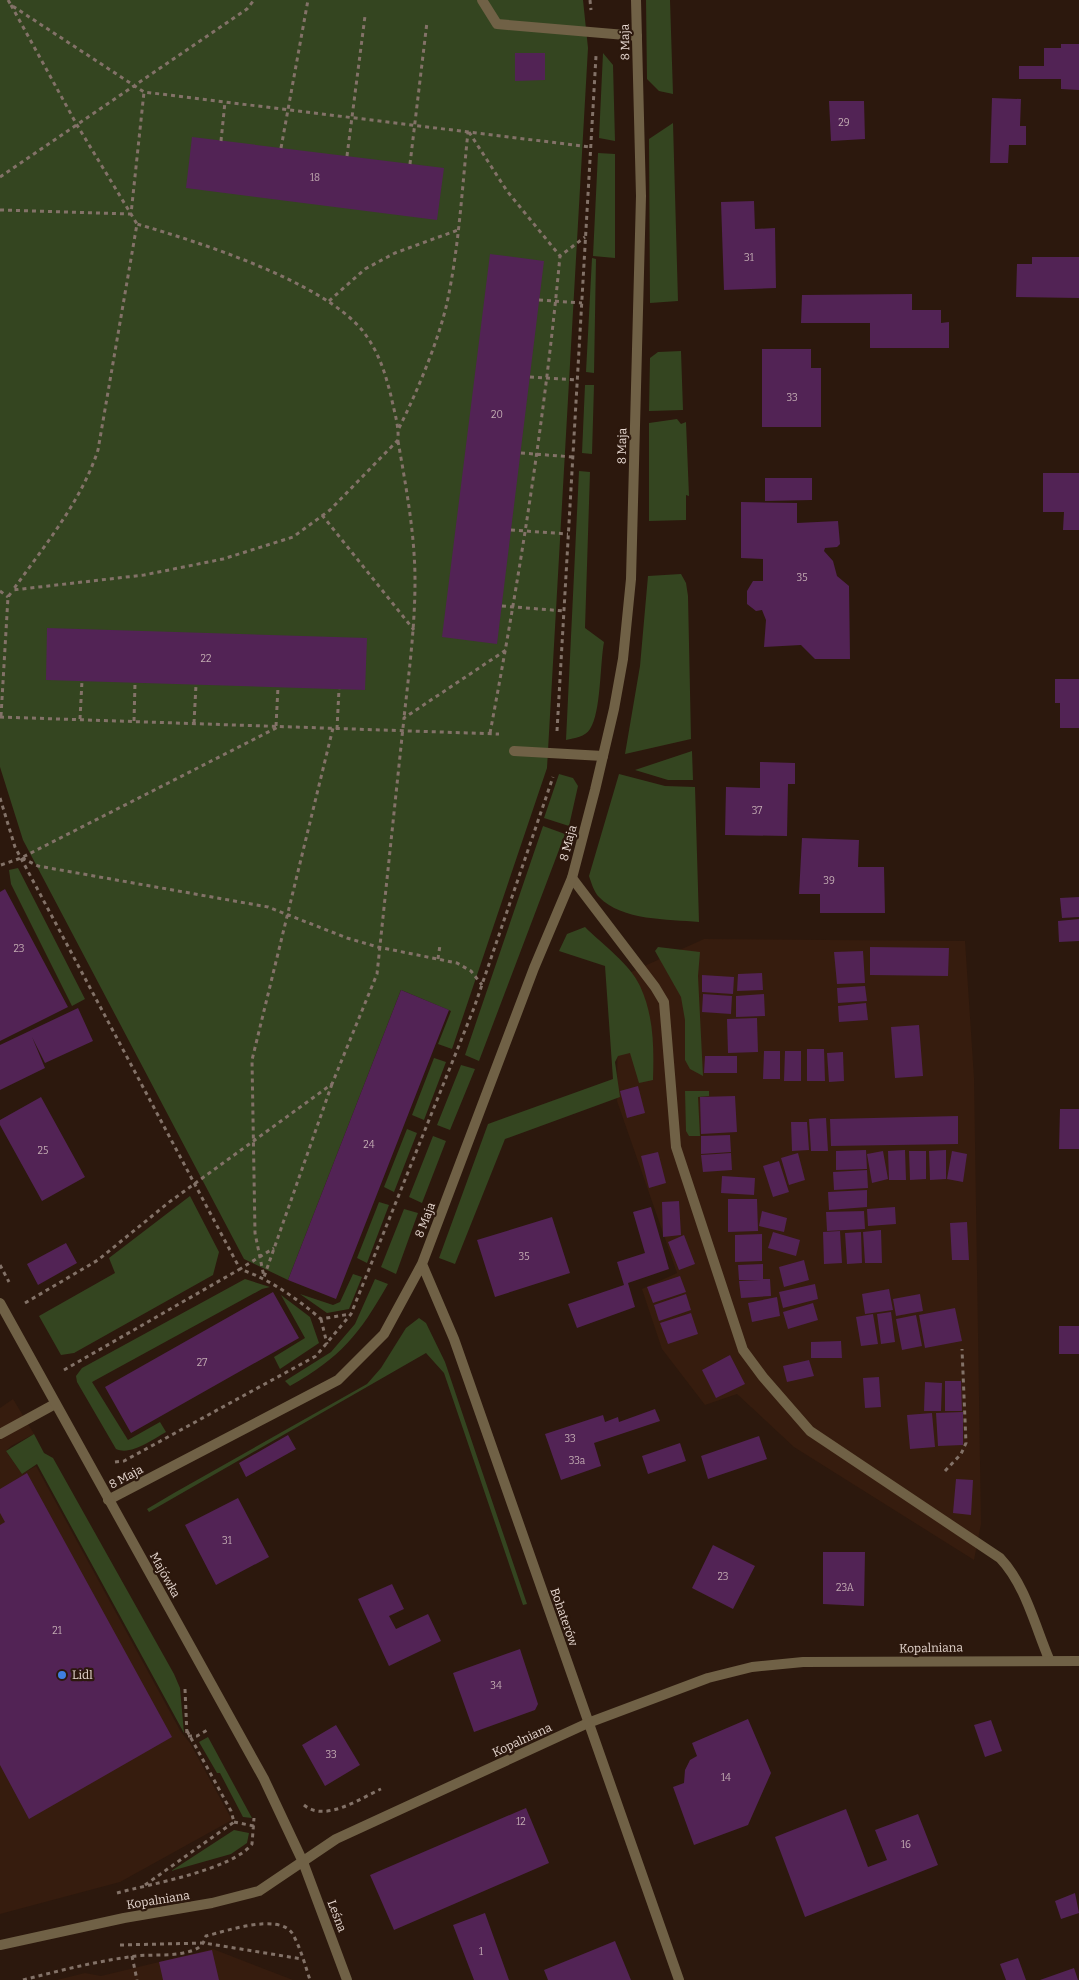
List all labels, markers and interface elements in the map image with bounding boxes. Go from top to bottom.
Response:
street label: 8 Maja [618,23,632,60]
house number: 29 [838,117,850,129]
house number: 18 [310,172,320,184]
house number: 31 [744,252,754,264]
house number: 33 [786,392,798,404]
house number: 20 [491,409,503,421]
street label: 8 Maja [615,427,629,464]
house number: 35 [796,572,808,584]
house number: 22 [201,653,211,665]
house number: 37 [752,805,762,817]
street label: 8 Maja [557,823,580,862]
house number: 39 [823,875,835,887]
house number: 23 [13,943,25,955]
house number: 24 [363,1139,375,1151]
house number: 25 [38,1145,48,1157]
street label: 8 Maja [412,1200,438,1240]
house number: 35 [518,1251,530,1263]
house number: 27 [197,1357,207,1369]
house number: 33 [564,1433,576,1445]
house number: 33a [569,1455,586,1467]
street label: 8 Maja [107,1462,146,1492]
house number: 31 [222,1535,232,1547]
street label: Majówka [147,1550,183,1600]
house number: 23 [717,1571,729,1583]
house number: 23A [836,1582,855,1594]
street label: Bohaterów [548,1586,581,1648]
house number: 21 [52,1625,62,1637]
street label: Kopalniana [899,1640,963,1656]
place label: Lidl [72,1668,93,1682]
marker: Lidl [56,1669,68,1681]
house number: 34 [490,1680,502,1692]
street label: Kopalniana [490,1720,554,1760]
house number: 33 [325,1749,337,1761]
house number: 14 [721,1772,731,1784]
house number: 12 [516,1816,526,1828]
house number: 16 [901,1839,911,1851]
street label: Kopalniana [125,1888,191,1912]
street label: Leśna [325,1898,350,1934]
house number: 1 [479,1946,483,1958]

